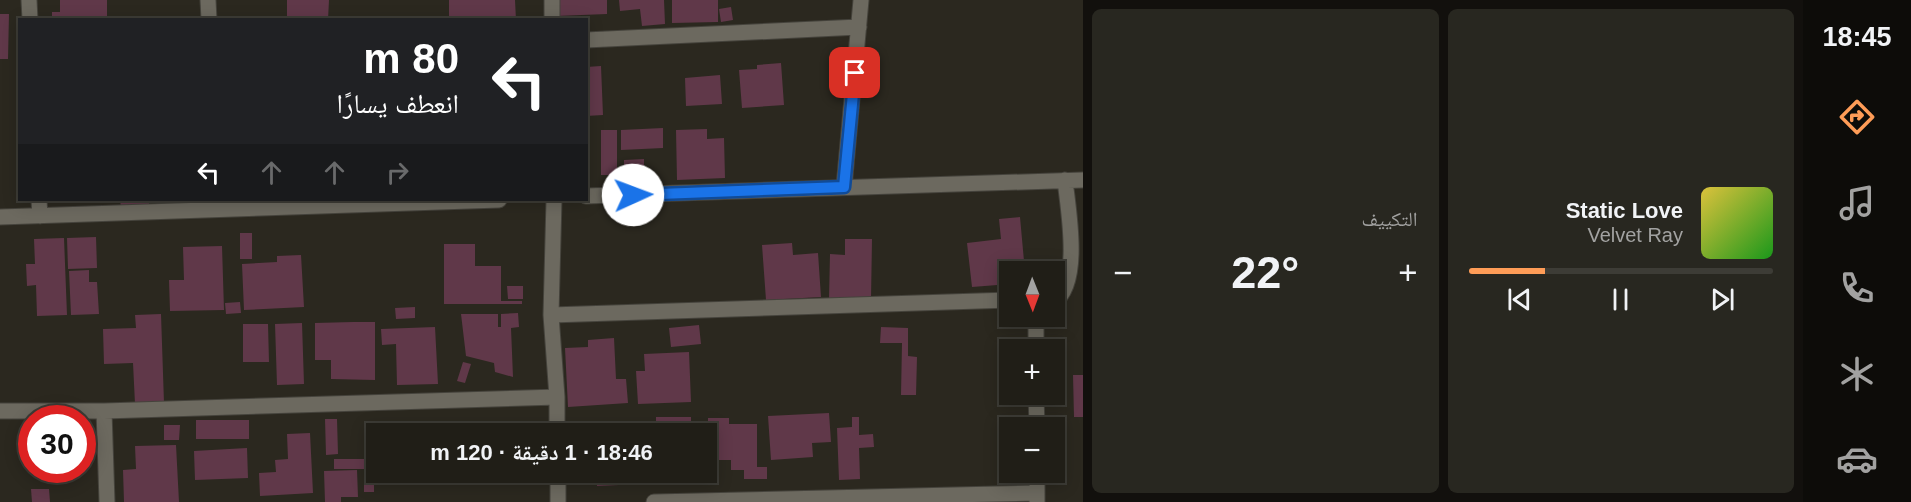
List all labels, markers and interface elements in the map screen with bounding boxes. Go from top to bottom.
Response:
text: 18:45 [1822,22,1892,52]
text: 80 m [363,35,459,82]
icon: left [480,42,558,120]
pin [829,47,880,98]
icon: arrive [838,56,871,89]
text: انعطف يسارًا [337,89,459,119]
icon: directions [1836,96,1878,138]
icon: left [192,156,225,189]
icon: ahead [255,156,288,189]
icon: ahead [318,156,351,189]
icon: right [381,156,414,189]
position arrow [601,163,665,227]
icon: music [1836,182,1878,224]
text: Static Love [1566,198,1683,223]
text: التكييف [1361,208,1418,230]
text: Velvet Ray [1587,224,1683,246]
text: 22° [1231,247,1299,298]
text: − [1113,254,1132,291]
text: + [1398,254,1418,291]
north arrow [999,261,1065,327]
map controls [999,261,1065,483]
icon: phone [1836,267,1878,309]
icon: previous [1503,283,1536,316]
icon: pause [1604,283,1637,316]
icon: next [1706,283,1739,316]
button: + [999,339,1065,405]
icon: climate [1836,353,1878,395]
speed limit sign: 30 [18,405,96,483]
button: − [999,417,1065,483]
icon: car [1836,438,1878,480]
text: 18:46 · 1 دقيقة · 120 m [430,440,653,465]

